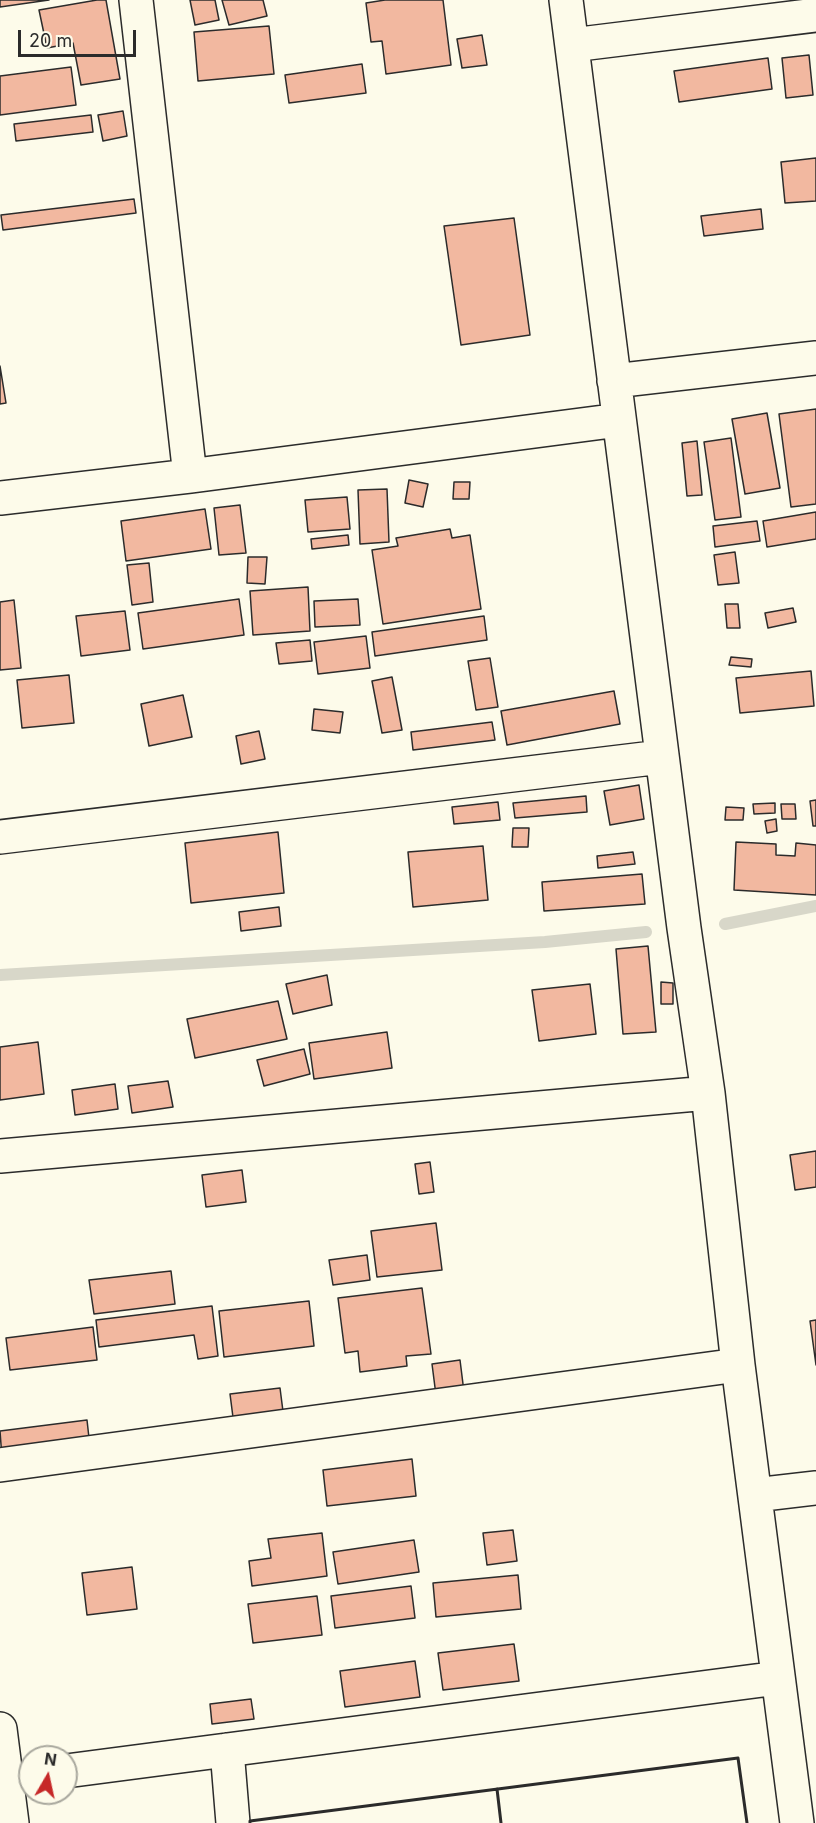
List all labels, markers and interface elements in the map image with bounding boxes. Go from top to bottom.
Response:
scale bar [21,18,140,56]
text: 20 m [29,30,72,51]
north arrow [18,1745,78,1805]
text: N [43,1748,58,1770]

